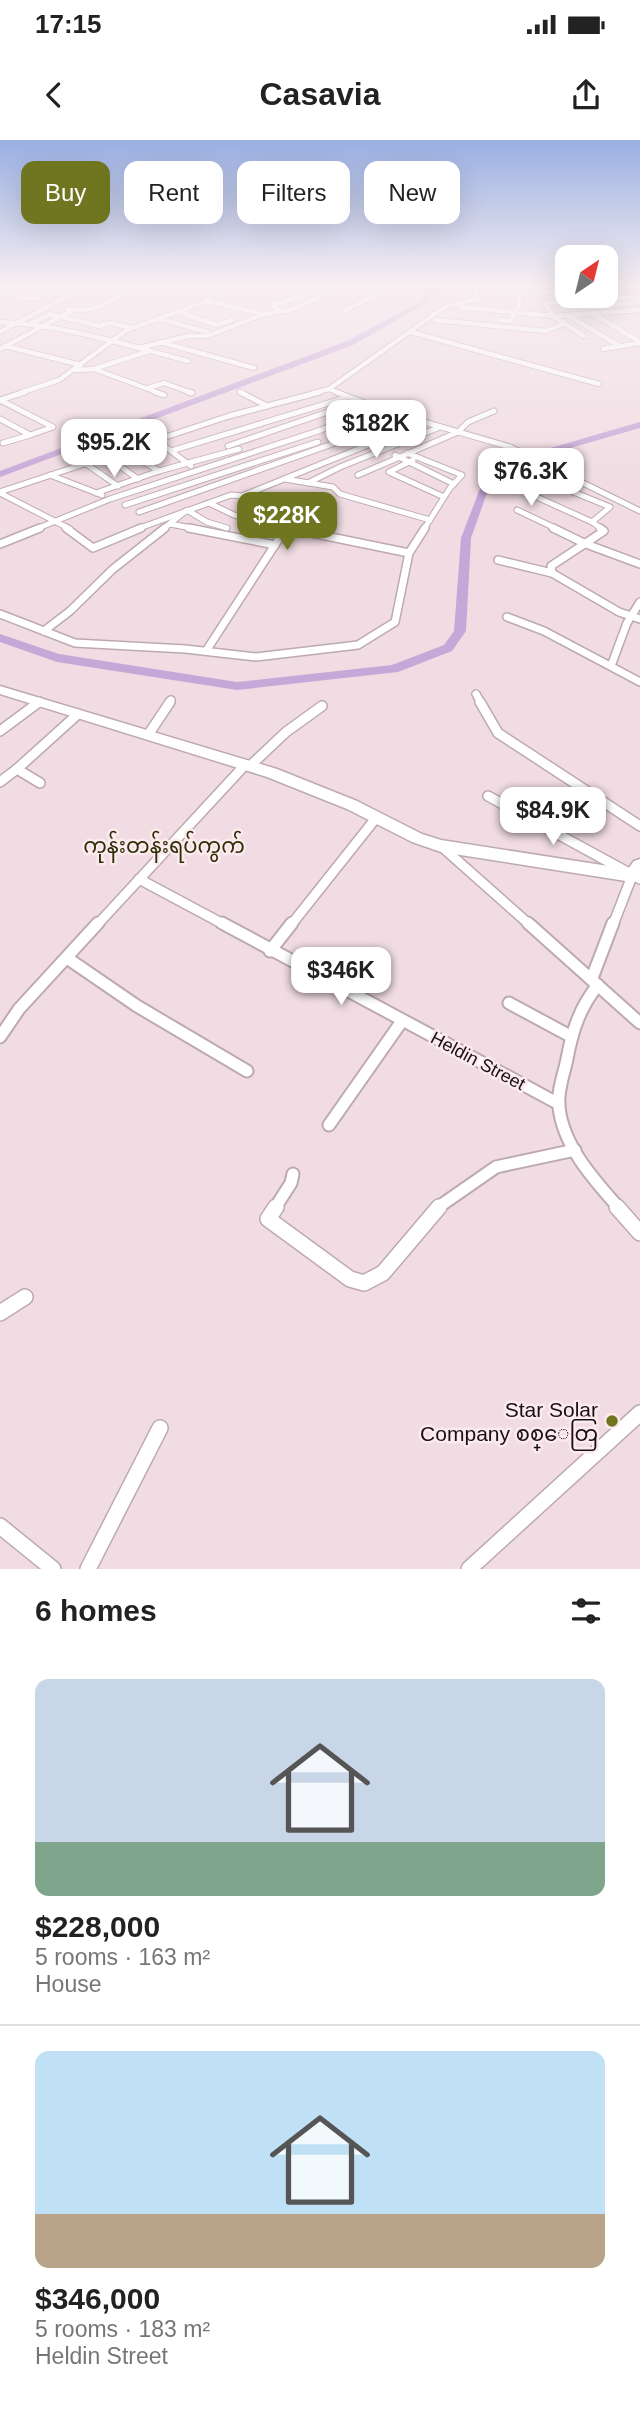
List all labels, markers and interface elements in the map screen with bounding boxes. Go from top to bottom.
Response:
text: 17:15 [35,9,102,39]
icon: back [35,76,73,114]
text: Casavia [260,76,380,112]
icon: share [567,76,605,114]
chip: Buy [21,161,110,224]
chip: Rent [124,161,223,224]
chip: Filters [237,161,350,224]
chip: New [364,161,460,224]
north arrow [555,245,618,308]
map controls [555,245,618,308]
pin: $182K [327,400,425,460]
text: $182K [342,410,410,436]
pin: $95.2K [57,420,171,479]
text: $95.2K [77,429,151,455]
pin: $76.3K [474,448,588,508]
text: $76.3K [494,458,568,484]
pin: $228K [238,492,336,552]
text: $228K [253,502,321,528]
pin: $84.9K [496,788,610,847]
text: $84.9K [516,797,590,823]
district label: ကုန်းတန်းရပ်ကွက် [83,830,245,863]
pin: $346K [292,948,390,1007]
text: $346K [307,957,375,983]
street label: Heldin Street [427,1028,529,1094]
place label: Star Solar Company စစ္ေတြ [420,1398,598,1451]
marker: Star Solar Company စစ္ေတြ [604,1413,620,1429]
icon: filters [567,1592,605,1630]
text: 6 homes [35,1594,157,1627]
icon: home [257,1725,383,1851]
text: $228,000 [35,1910,160,1943]
text: 5 rooms · 163 m² [35,1944,210,1970]
text: House [35,1971,101,1997]
icon: home [257,2097,383,2223]
text: $346,000 [35,2282,160,2315]
text: 5 rooms · 183 m² [35,2316,210,2342]
text: Heldin Street [35,2343,168,2369]

